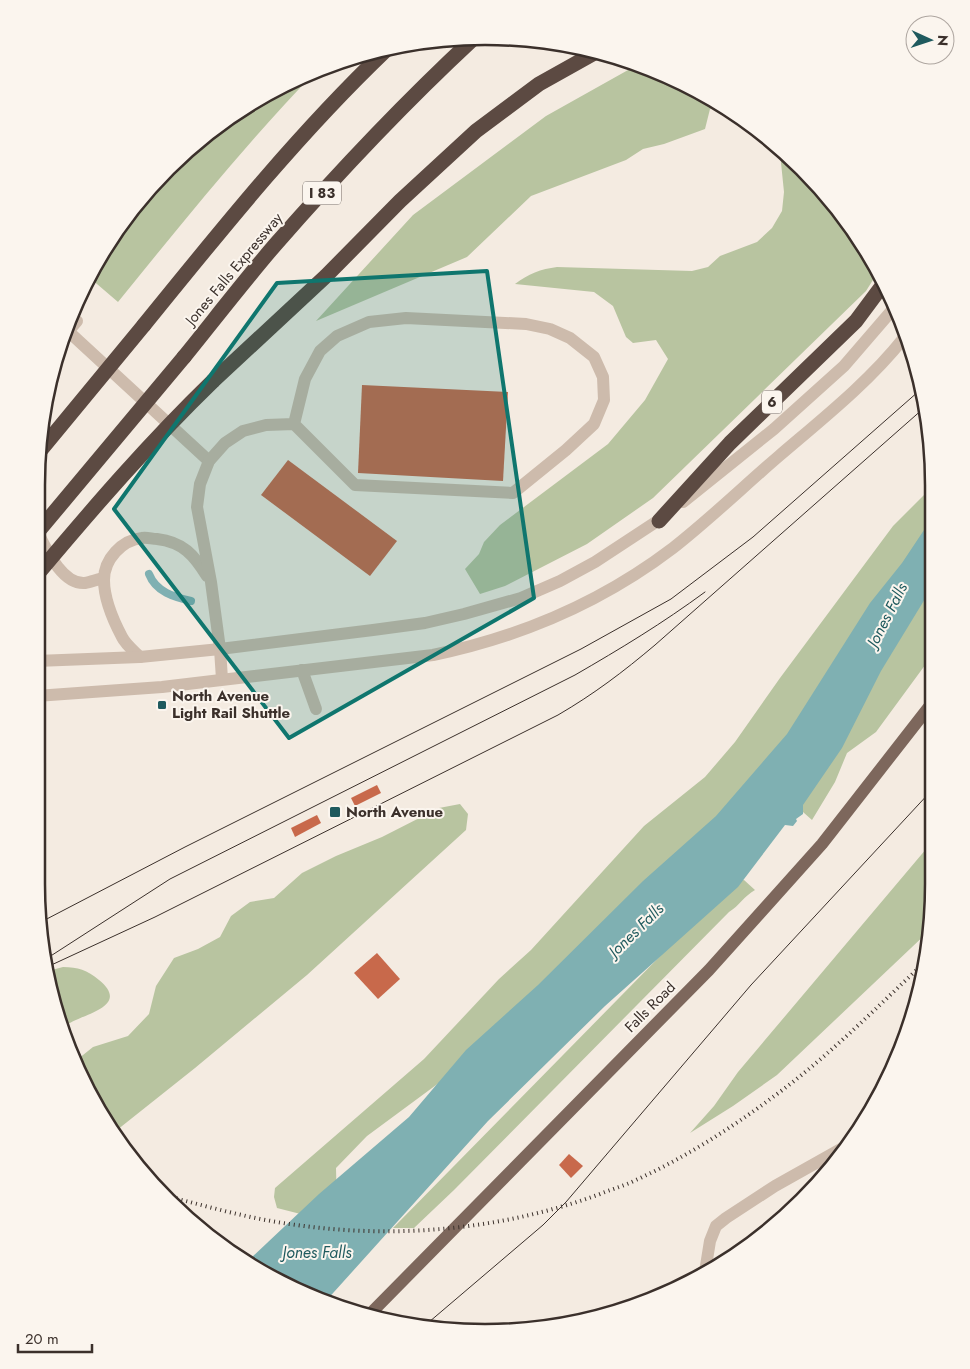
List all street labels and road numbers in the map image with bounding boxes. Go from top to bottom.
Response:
road number: I 83 [303,182,341,204]
street label: Jones Falls Expressway [179,207,288,332]
road number: 6 [762,391,782,414]
street label: Falls Road [620,977,680,1037]

